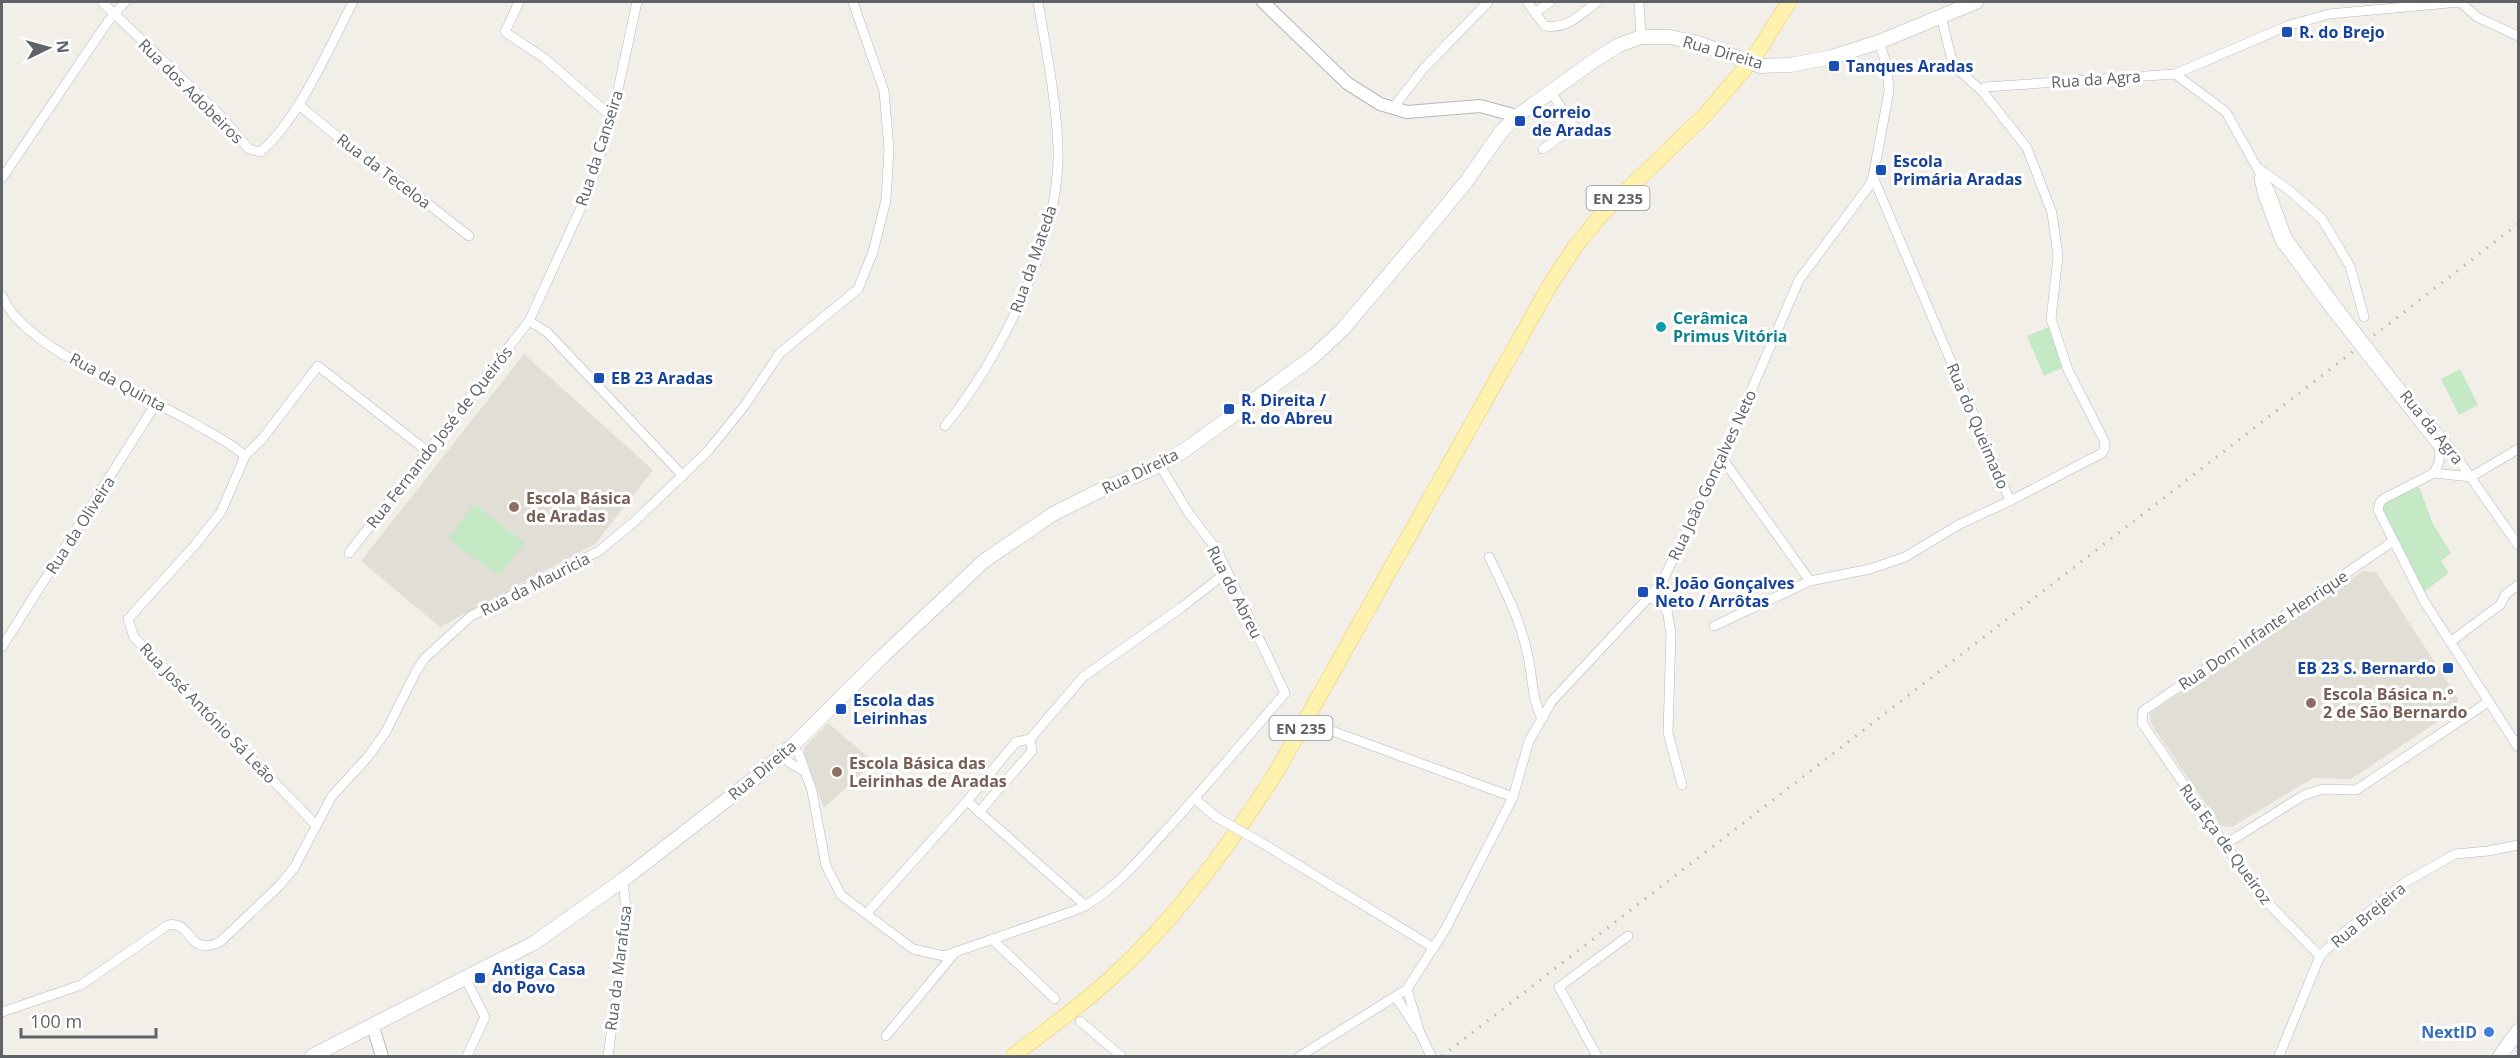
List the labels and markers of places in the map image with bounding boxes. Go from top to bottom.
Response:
place label: R. do Brejo [2299,21,2385,43]
marker: R. do Brejo [2280,25,2294,39]
place label: Tanques Aradas [1846,55,1973,77]
marker: Tanques Aradas [1827,59,1841,73]
place label: Correio de Aradas [1532,101,1611,141]
marker: Correio de Aradas [1513,114,1527,128]
place label: Escola Primária Aradas [1893,150,2022,190]
marker: Escola Primária Aradas [1874,163,1888,177]
place label: Cerâmica Primus Vitória [1673,307,1787,347]
marker: Cerâmica Primus Vitória [1654,320,1668,334]
place label: EB 23 Aradas [611,367,713,389]
marker: EB 23 Aradas [592,371,606,385]
place label: R. Direita / R. do Abreu [1241,389,1333,429]
marker: R. Direita / R. do Abreu [1222,402,1236,416]
place label: Escola Básica de Aradas [526,487,631,527]
marker: Escola Básica de Aradas [507,500,521,514]
place label: R. João Gonçalves Neto / Arrôtas [1655,572,1795,612]
marker: R. João Gonçalves Neto / Arrôtas [1636,585,1650,599]
place label: EB 23 S. Bernardo [2297,657,2436,679]
marker: EB 23 S. Bernardo [2441,661,2455,675]
place label: Escola Básica n.º 2 de São Bernardo [2323,683,2468,723]
place label: Escola das Leirinhas [853,689,935,729]
marker: Escola Básica n.º 2 de São Bernardo [2304,696,2318,710]
marker: Escola das Leirinhas [834,702,848,716]
place label: Escola Básica das Leirinhas de Aradas [849,752,1007,792]
marker: Escola Básica das Leirinhas de Aradas [830,765,844,779]
place label: Antiga Casa do Povo [492,958,586,998]
marker: Antiga Casa do Povo [473,971,487,985]
place label: NextID [2421,1021,2477,1043]
marker: NextID [2482,1025,2496,1039]

